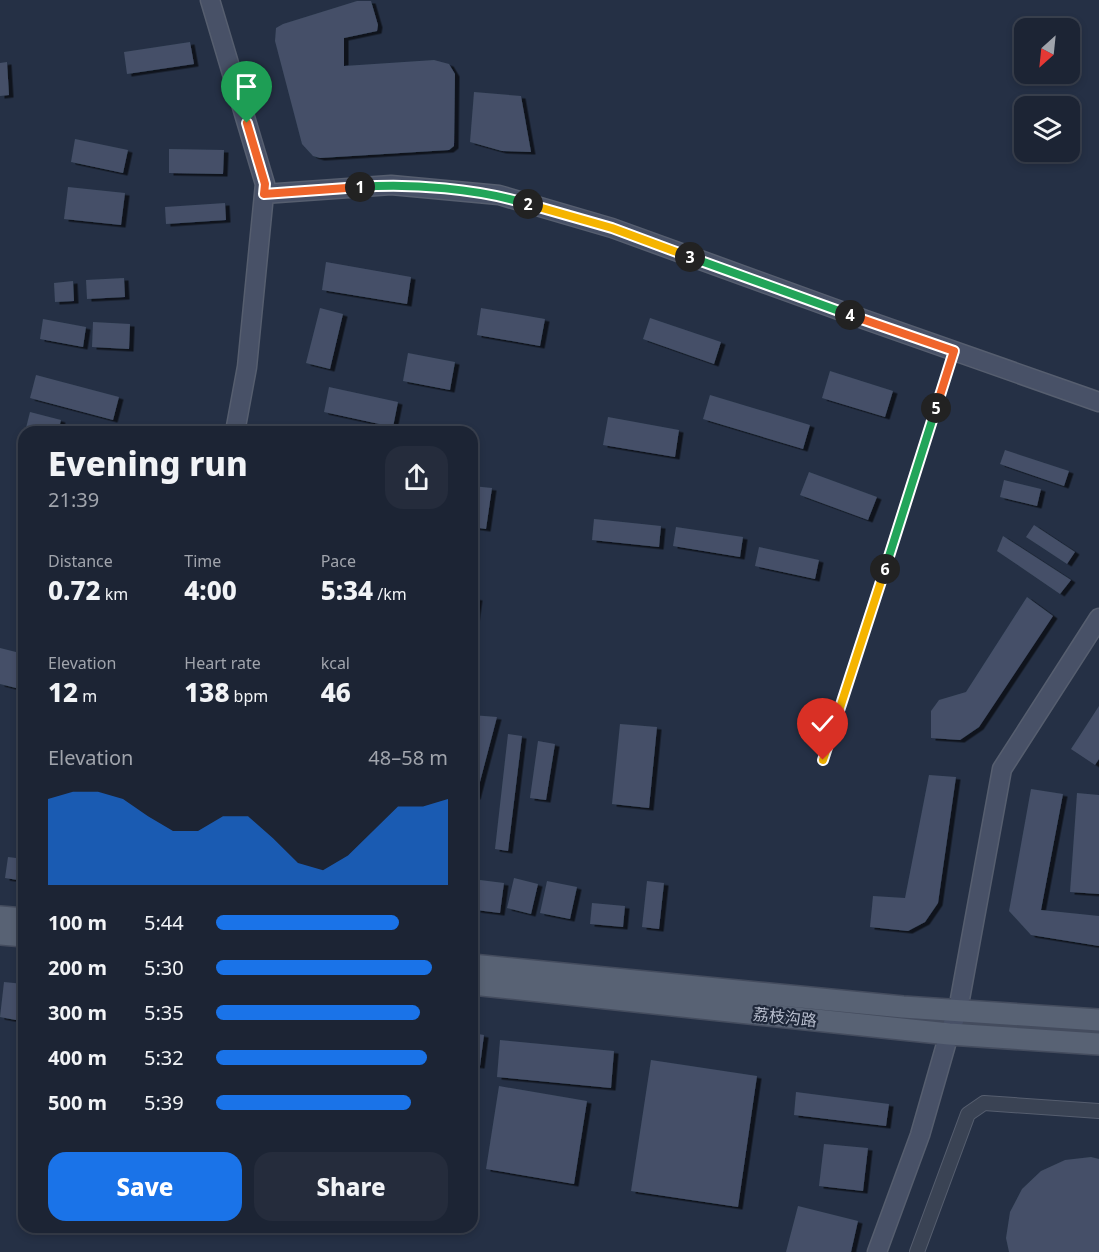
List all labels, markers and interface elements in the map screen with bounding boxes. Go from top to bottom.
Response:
north arrow [1014,18,1080,84]
map controls [1014,18,1080,162]
pin [221,61,272,123]
icon: arrive [230,70,263,103]
button: layers [1014,96,1080,162]
pin: 1 [345,172,375,202]
text: 1 [355,176,365,198]
pin: 2 [513,189,543,219]
text: 2 [523,193,533,215]
pin: 3 [675,242,705,272]
text: 3 [685,246,695,268]
pin: 4 [835,300,865,330]
text: 4 [845,304,855,326]
pin: 5 [921,393,951,423]
text: 5 [931,397,941,419]
text: Evening run [48,441,248,486]
button: share [385,446,448,509]
text: 21:39 [48,486,99,513]
text: Distance [48,550,113,572]
text: Time [184,550,221,572]
text: Pace [321,550,356,572]
pin: 6 [870,554,900,584]
text: 6 [880,558,890,580]
text: 0.72 [48,572,101,608]
text: 4:00 [184,572,237,608]
text: 5:34 [321,572,373,608]
text: km [101,583,128,605]
text: /km [373,583,407,605]
text: Elevation [48,652,116,674]
text: Heart rate [184,652,261,674]
text: kcal [321,652,350,674]
text: 12 [48,674,78,710]
text: 138 [184,674,229,710]
text: 46 [321,674,351,710]
text: m [78,685,97,707]
text: bpm [229,685,268,707]
pin [797,698,848,760]
icon: check [806,707,839,740]
text: Elevation [48,744,133,771]
text: 48–58 m [368,744,448,771]
text: 100 m [48,909,107,936]
text: 5:44 [144,909,184,936]
text: 200 m [48,954,107,981]
text: 5:30 [144,954,184,981]
text: 300 m [48,999,107,1026]
text: 5:35 [144,999,184,1026]
street label: 荔枝沟路 [752,1003,818,1031]
text: 400 m [48,1044,107,1071]
text: 5:32 [144,1044,184,1071]
text: 500 m [48,1089,107,1116]
text: 5:39 [144,1089,184,1116]
button: Save [48,1152,242,1221]
button: Share [254,1152,448,1221]

